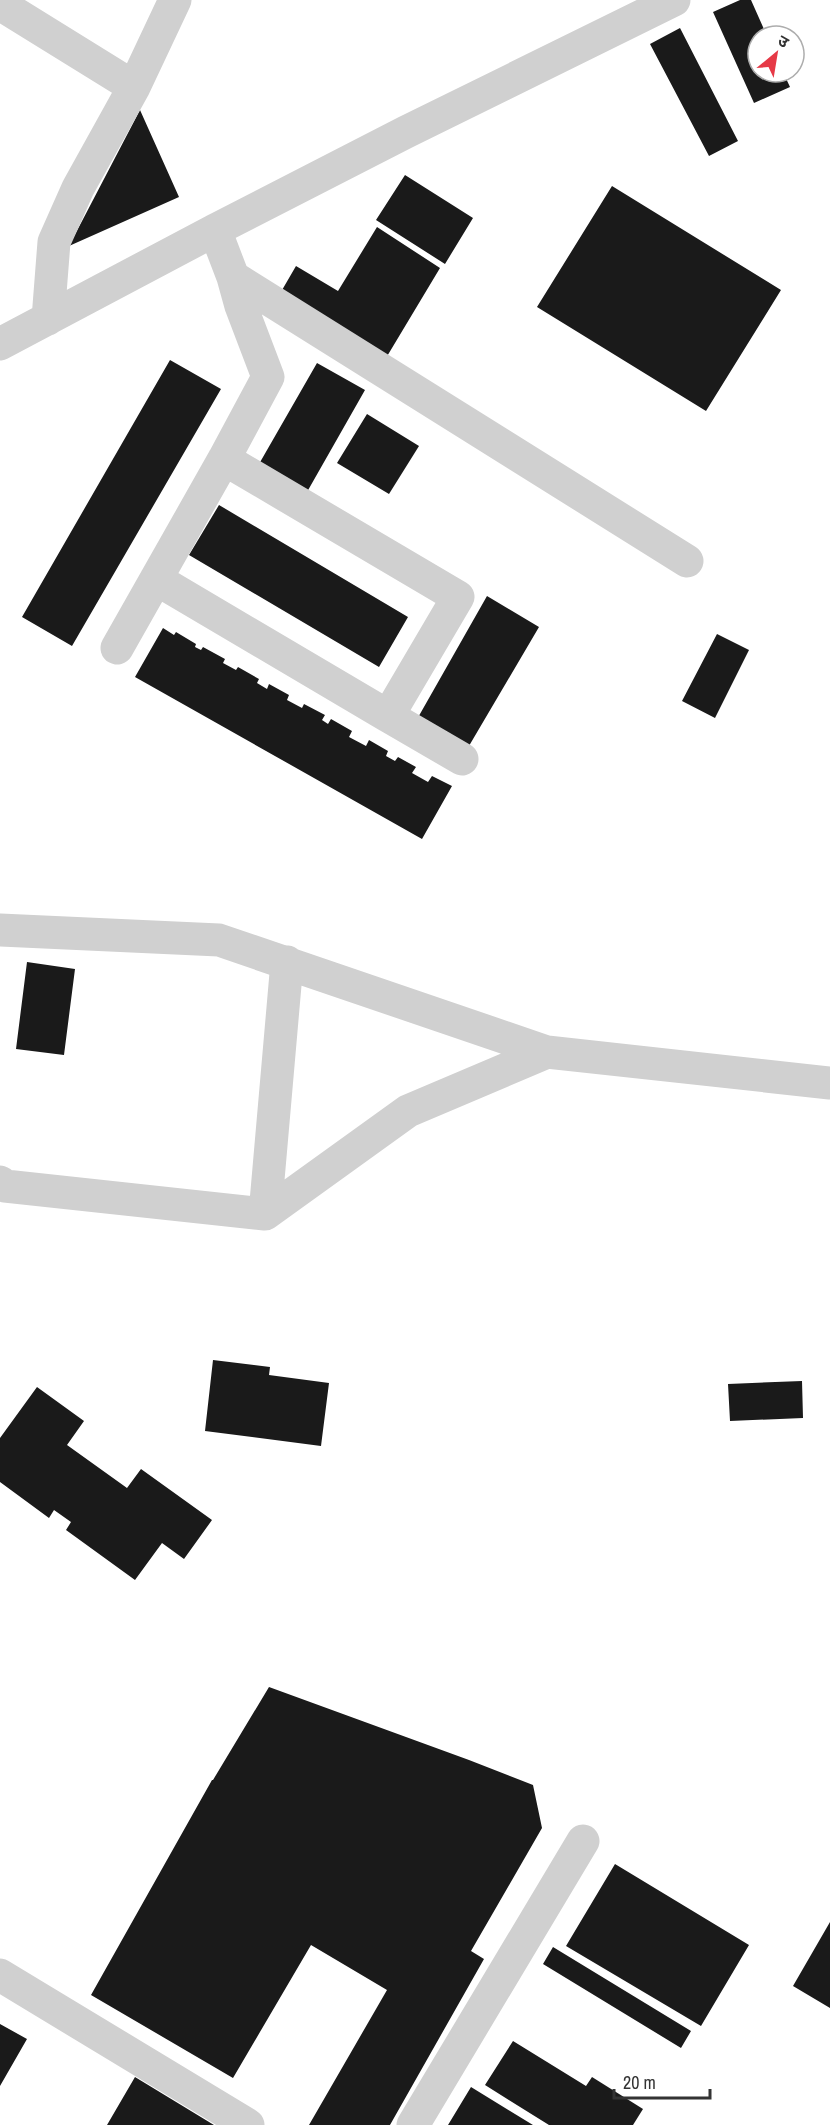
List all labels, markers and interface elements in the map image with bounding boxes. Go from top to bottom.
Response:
north arrow [746,24,806,84]
text: उ [774,29,794,53]
scale bar [614,2062,710,2100]
text: 20 m [623,2070,656,2095]

